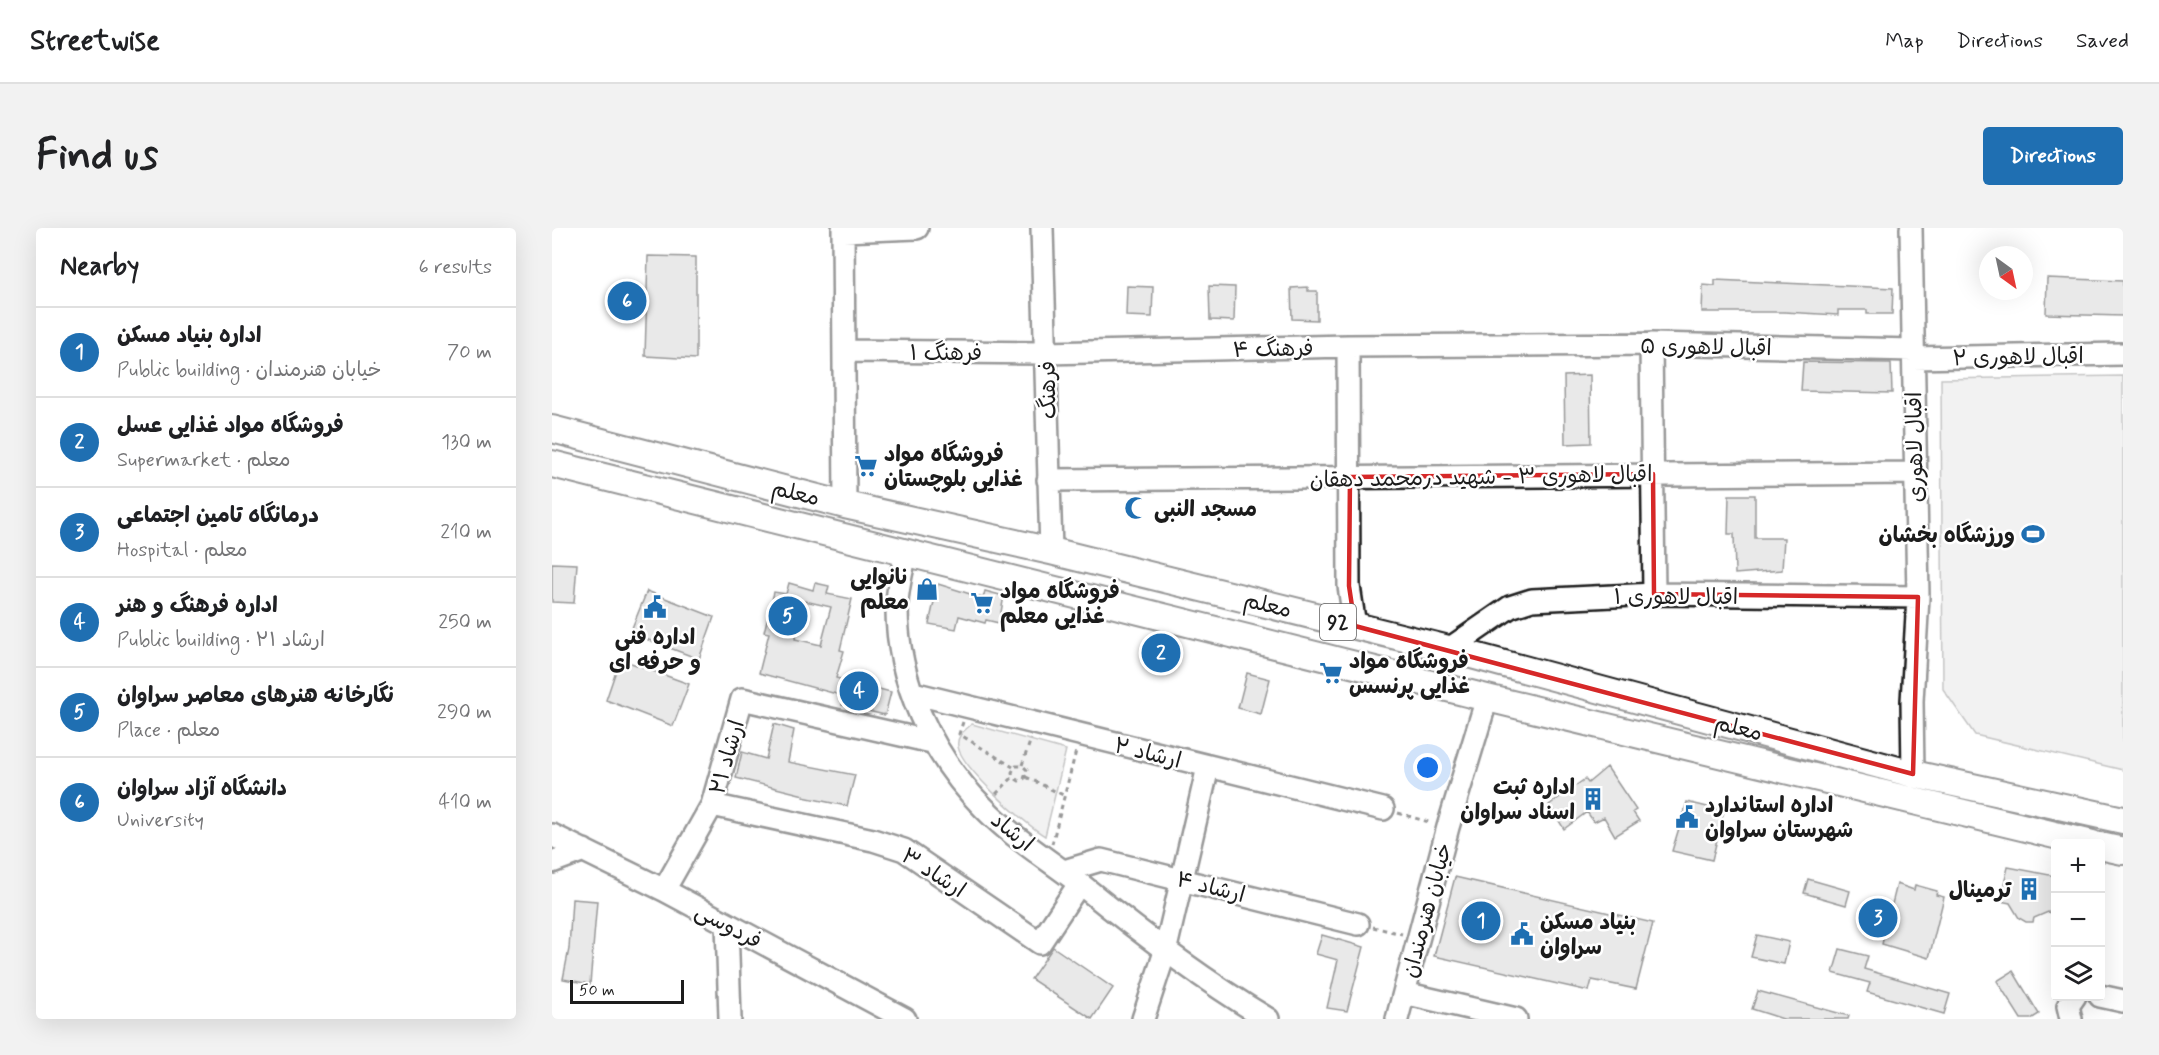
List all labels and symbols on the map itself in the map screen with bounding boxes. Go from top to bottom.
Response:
north arrow [1979,246,2033,300]
pin: 6 [608,278,646,324]
street label: اقبال لاهوری ۵ [1640,333,1772,363]
street label: فرهنگ ۴ [1232,335,1314,365]
street label: فرهنگ ۱ [910,340,982,368]
street label: اقبال لاهوری ۲ [1952,343,2084,373]
street label: فرهنگ [1034,361,1064,419]
street label: اقبال لاهوری [1901,391,1931,503]
place label: فروشگاه مواد غذایی بلوچستان [884,440,1023,494]
supermarket icon: فروشگاه مواد غذایی بلوچستان [853,453,879,479]
street label: اقبال لاهوری ۳ - شهید درمحمد دهقان [1309,461,1653,495]
street label: معلم [768,475,822,514]
mosque icon: مسجد النبی [1123,495,1149,521]
place label: مسجد النبی [1154,496,1257,524]
place label: ورزشگاه بخشان [1878,521,2015,550]
sports icon: ورزشگاه بخشان [2020,521,2046,547]
place label: نانوایی معلم [850,564,909,618]
shop icon: نانوایی معلم [914,576,940,602]
place label: فروشگاه مواد غذایی معلم [1000,577,1120,632]
street label: اقبال لاهوری ۱ [1614,584,1738,612]
street label: معلم [1240,587,1294,626]
supermarket icon: فروشگاه مواد غذایی معلم [969,590,995,616]
public building icon: اداره فنی و حرفه ای [642,594,668,620]
pin: 5 [768,594,808,638]
road number: 92 [1320,604,1356,640]
place label: اداره فنی و حرفه ای [609,624,701,677]
pin: 2 [1142,630,1180,676]
place label: فروشگاه مواد غذایی پرنسس [1349,647,1470,701]
supermarket icon: فروشگاه مواد غذایی پرنسس [1318,660,1344,686]
pin: 4 [840,668,878,714]
street label: معلم [1711,709,1765,750]
street label: ارشاد ۲۱ [704,717,752,798]
street label: ارشاد ۲ [1111,732,1184,776]
your location [1413,753,1442,782]
place label: اداره ثبت اسناد سراوان [1460,774,1575,827]
building icon: اداره ثبت اسناد سراوان [1580,786,1606,812]
place label: اداره استاندارد شهرستان سراوان [1705,792,1853,845]
public building icon: اداره استاندارد شهرستان سراوان [1674,804,1700,830]
street label: ارشاد [984,807,1039,858]
street label: خیابان هنرمندان [1396,840,1459,981]
street label: ارشاد ۳ [895,842,970,905]
street label: ارشاد ۴ [1173,866,1248,910]
building icon: ترمینال [2016,876,2042,902]
place label: ترمینال [1949,877,2012,905]
pin: 3 [1858,896,1898,940]
street label: فردوسی [690,898,766,956]
pin: 1 [1462,898,1500,944]
place label: بنیاد مسکن سراوان [1540,909,1636,962]
public building icon: بنیاد مسکن سراوان [1509,921,1535,947]
scale bar [570,977,684,1004]

